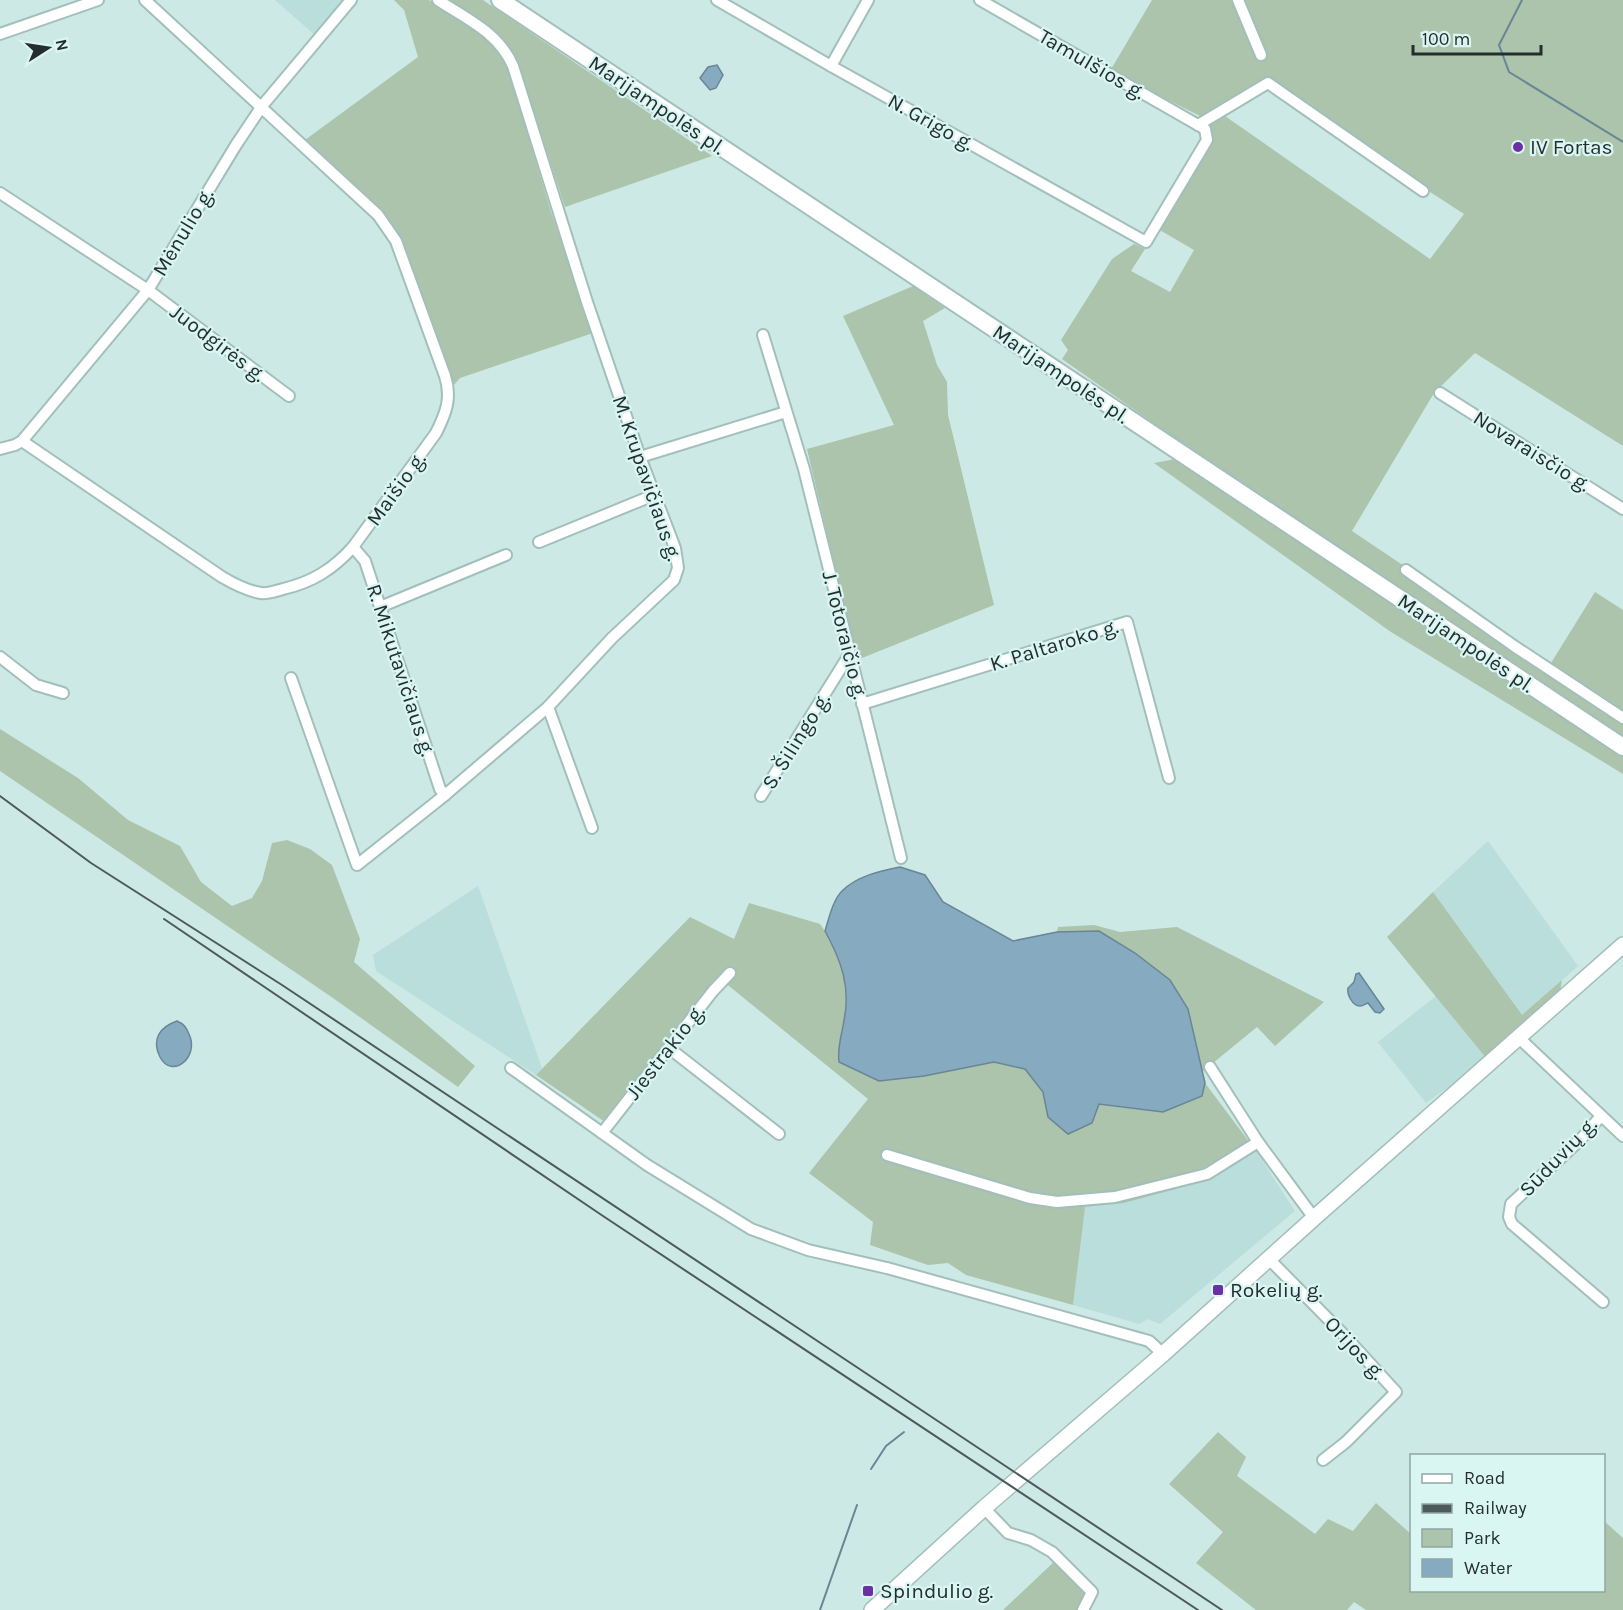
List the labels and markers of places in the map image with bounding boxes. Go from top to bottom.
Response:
place label: IV Fortas [1530,135,1613,159]
marker: IV Fortas [1511,140,1525,154]
place label: Rokelių g. [1230,1278,1323,1302]
marker: Rokelių g. [1211,1283,1225,1297]
place label: Spindulio g. [880,1579,994,1603]
marker: Spindulio g. [861,1584,875,1598]

